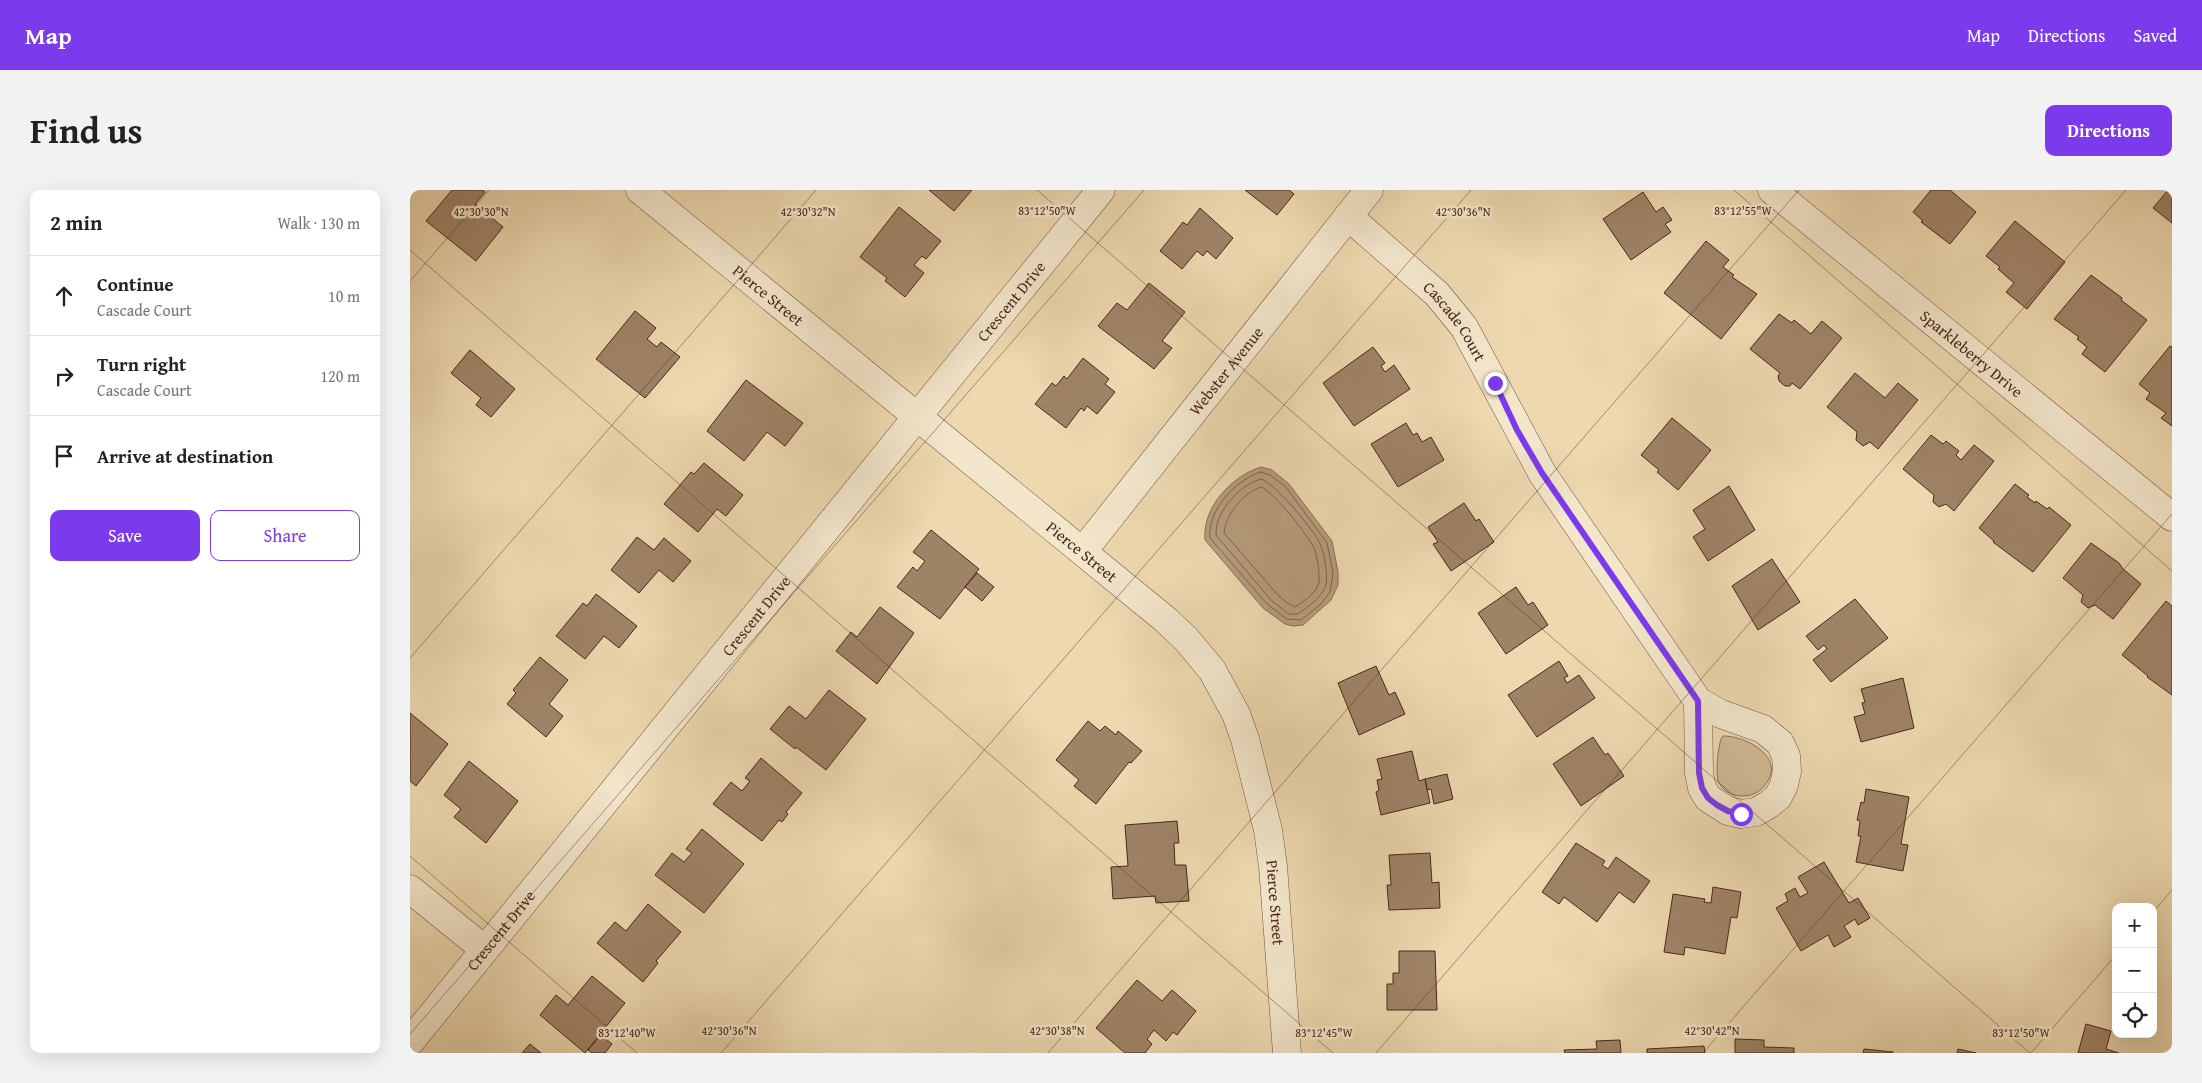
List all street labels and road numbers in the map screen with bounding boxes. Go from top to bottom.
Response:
street label: Crescent Drive [971,256,1051,347]
street label: Pierce Street [728,259,810,332]
street label: Cascade Court [1418,275,1492,366]
street label: Sparkleberry Drive [1915,304,2029,403]
street label: Webster Avenue [1183,321,1269,420]
street label: Pierce Street [1041,515,1123,588]
street label: Crescent Drive [716,570,796,661]
street label: Pierce Street [1260,858,1291,946]
street label: Crescent Drive [461,885,541,976]

